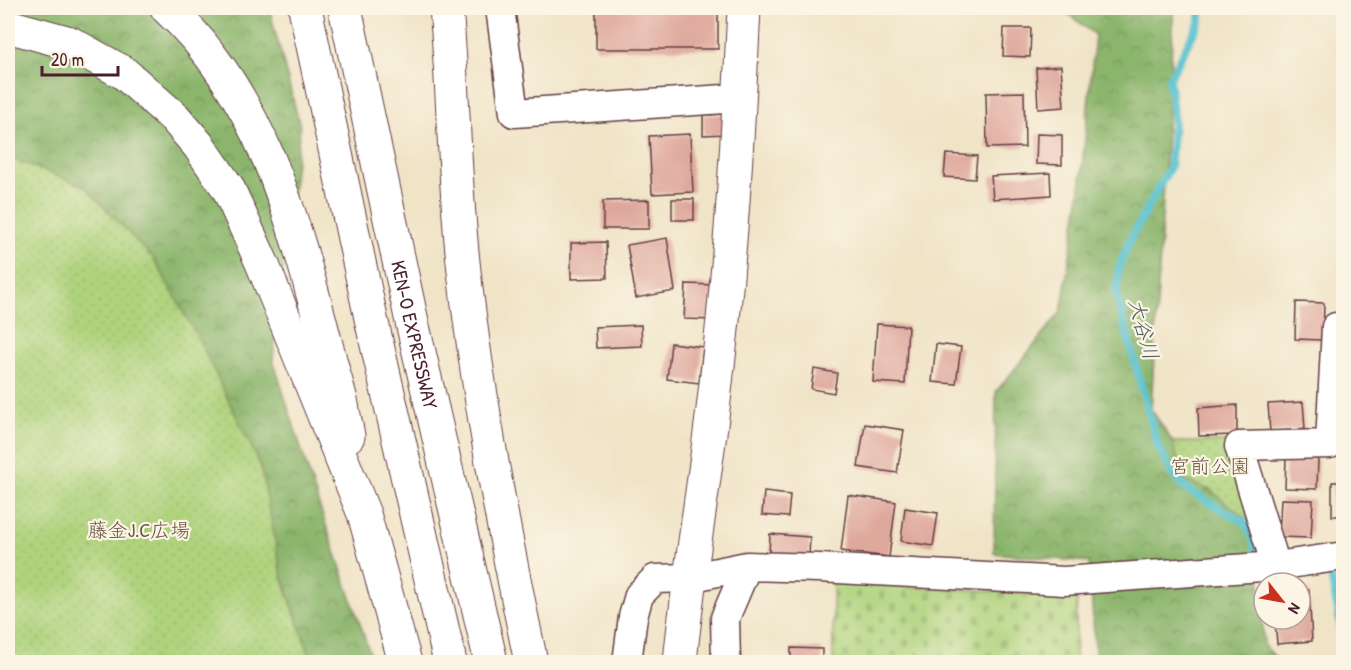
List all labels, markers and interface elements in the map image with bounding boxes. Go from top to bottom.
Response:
scale bar [42,39,118,77]
text: 20 m [51,47,84,72]
street label: KEN-O EXPRESSWAY [386,258,445,412]
water label: 大谷川 [1122,295,1166,363]
park label: 宮前公園 [1170,452,1250,479]
park label: 藤金J.C広場 [88,516,190,543]
north arrow [1252,571,1312,631]
text: N [1283,599,1306,618]

